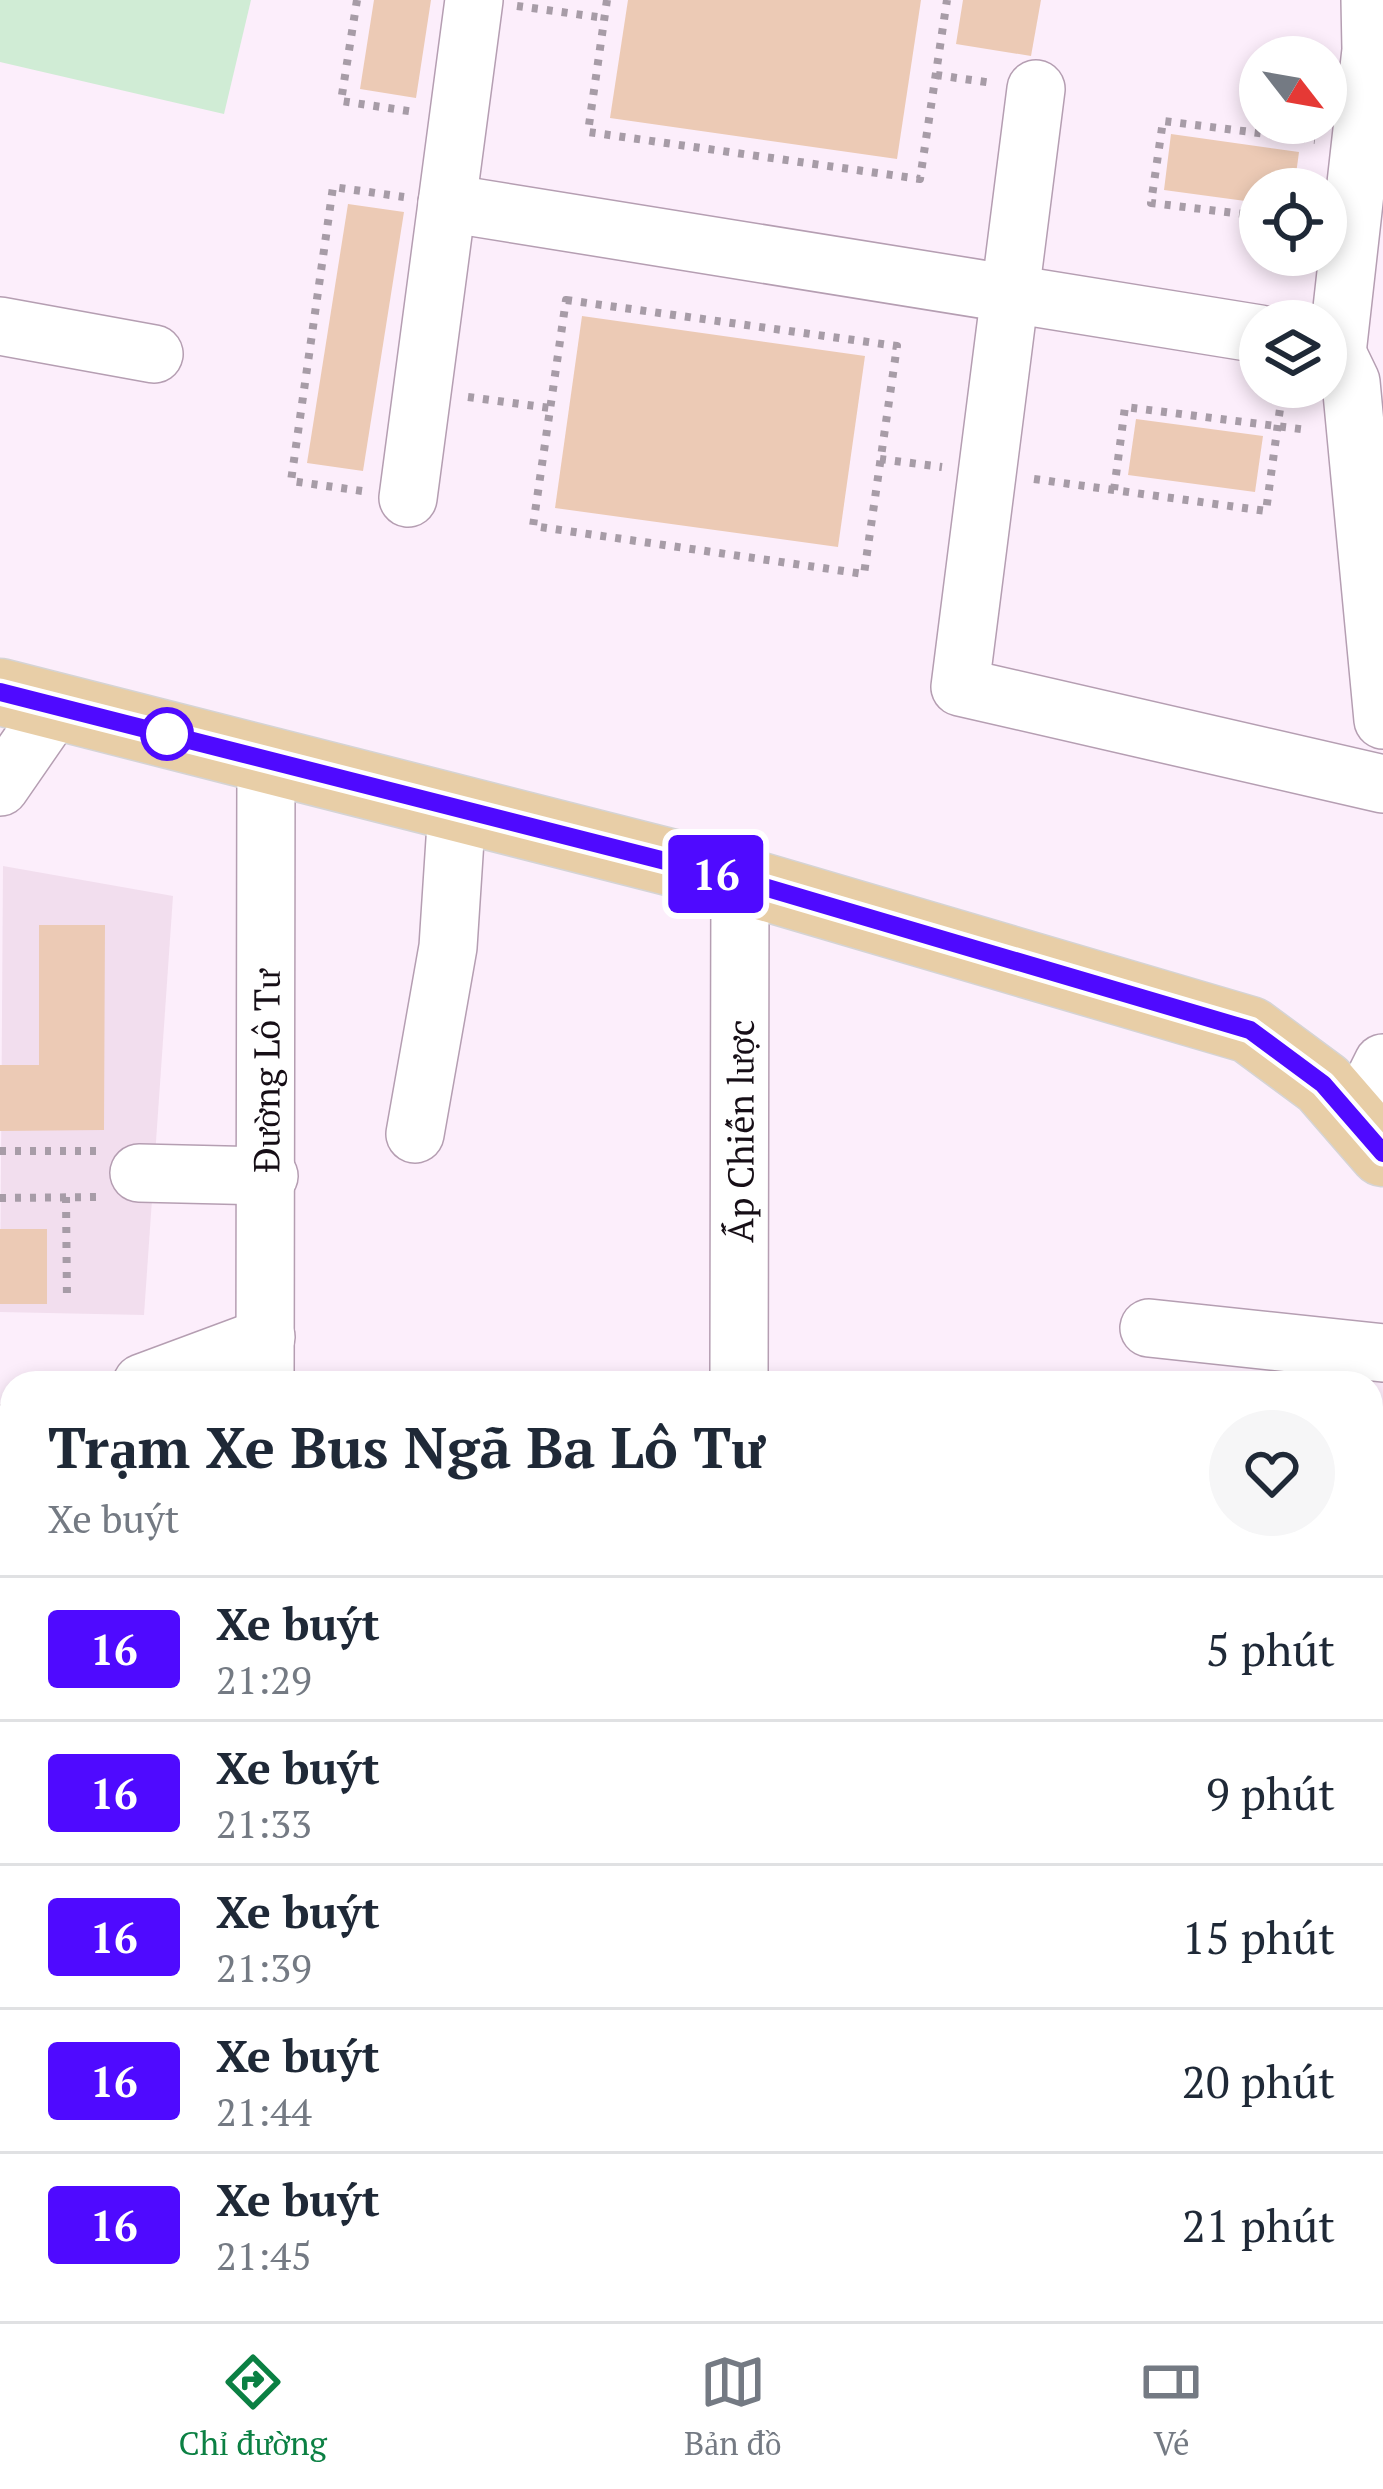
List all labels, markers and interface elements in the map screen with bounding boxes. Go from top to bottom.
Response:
north arrow [1239,36,1347,144]
map controls [1239,36,1347,408]
button: locate [1239,168,1347,276]
button: layers [1239,300,1347,408]
unlabelled marker [142,709,192,759]
line badge: 16 [662,835,770,913]
text: 16 [692,846,740,902]
street label: Đường Lô Tư [242,968,289,1173]
street label: Ấp Chiến lược [716,1019,763,1243]
text: Trạm Xe Bus Ngã Ba Lô Tư [48,1409,765,1484]
button: heart [1209,1410,1335,1536]
text: Xe buýt [48,1492,179,1544]
text: Xe buýt [216,1593,380,1653]
text: 5 phút [1206,1619,1335,1679]
text: 16 [90,1621,138,1677]
text: 21:29 [216,1653,312,1705]
text: Xe buýt [216,1737,380,1797]
text: 9 phút [1206,1763,1335,1823]
text: 16 [90,1765,138,1821]
text: 21:33 [216,1797,312,1849]
text: Xe buýt [216,1881,380,1941]
text: 15 phút [1182,1907,1335,1967]
text: 16 [90,1909,138,1965]
text: 21:39 [216,1941,312,1993]
text: Xe buýt [216,2025,380,2085]
text: 20 phút [1182,2051,1335,2111]
text: 16 [90,2053,138,2109]
text: 21:44 [216,2085,312,2137]
text: Xe buýt [216,2169,380,2229]
text: 21 phút [1182,2195,1335,2255]
text: 16 [90,2197,138,2253]
text: 21:45 [216,2229,312,2281]
tab: Chỉ đường [179,2349,327,2464]
tab: Bản đồ [684,2349,781,2464]
tab: Vé [1138,2349,1204,2464]

